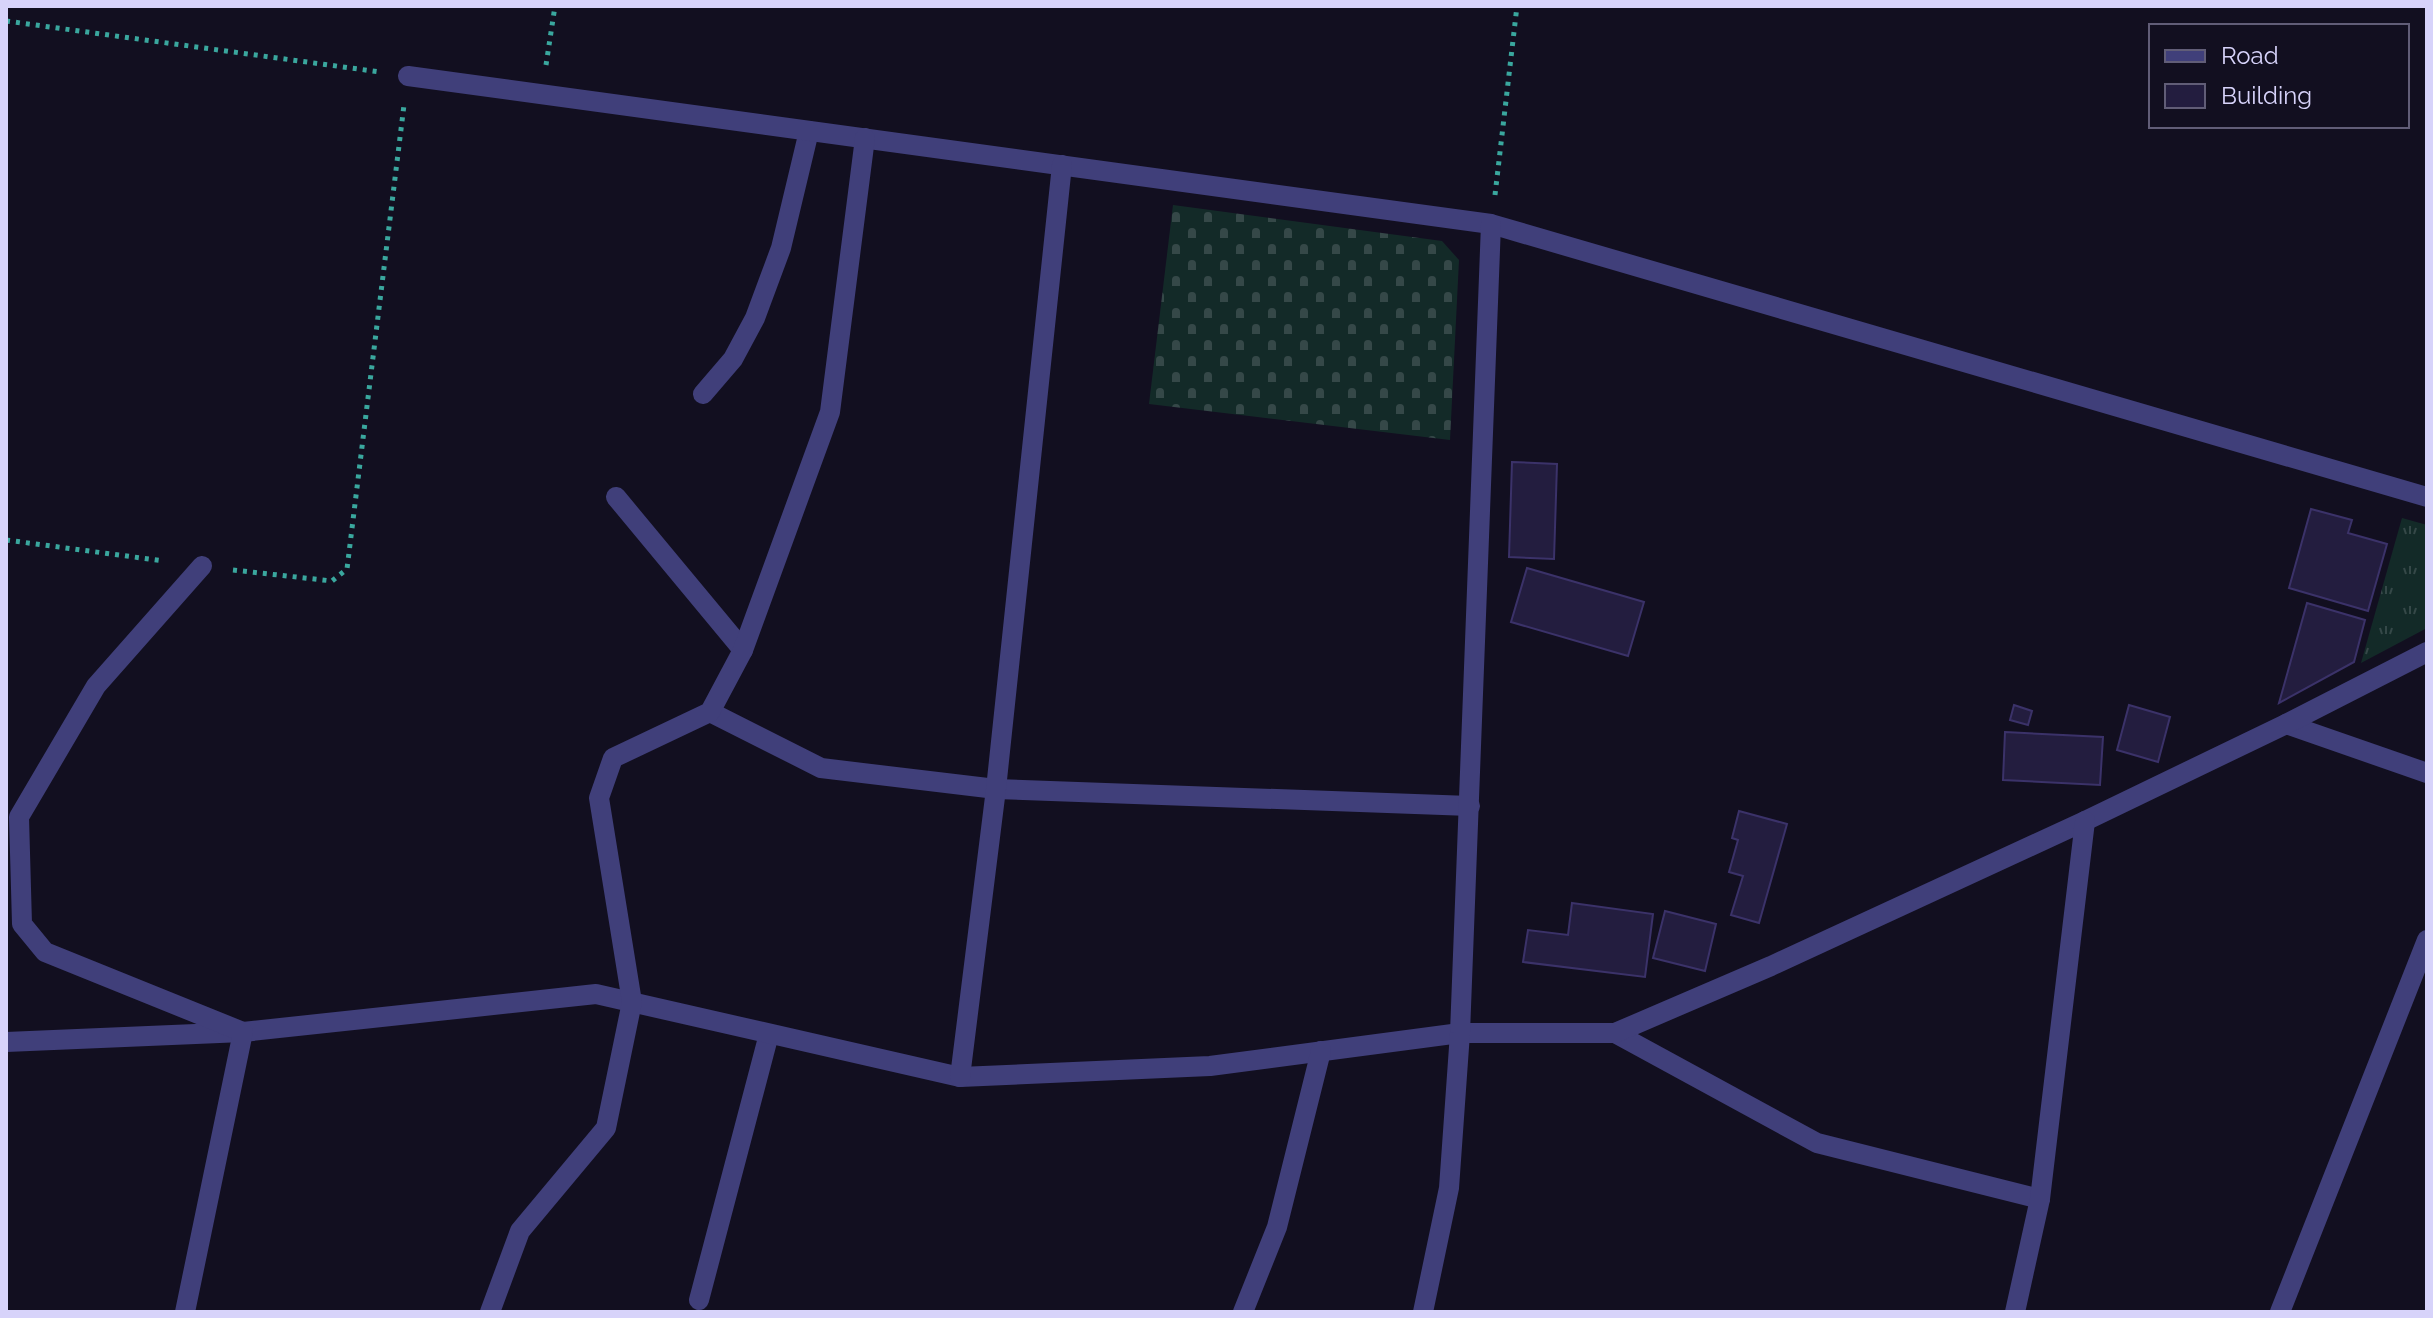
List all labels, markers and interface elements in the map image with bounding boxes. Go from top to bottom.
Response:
legend [2149,24,2409,128]
text: Road [2221,41,2279,70]
text: Building [2221,81,2312,110]

